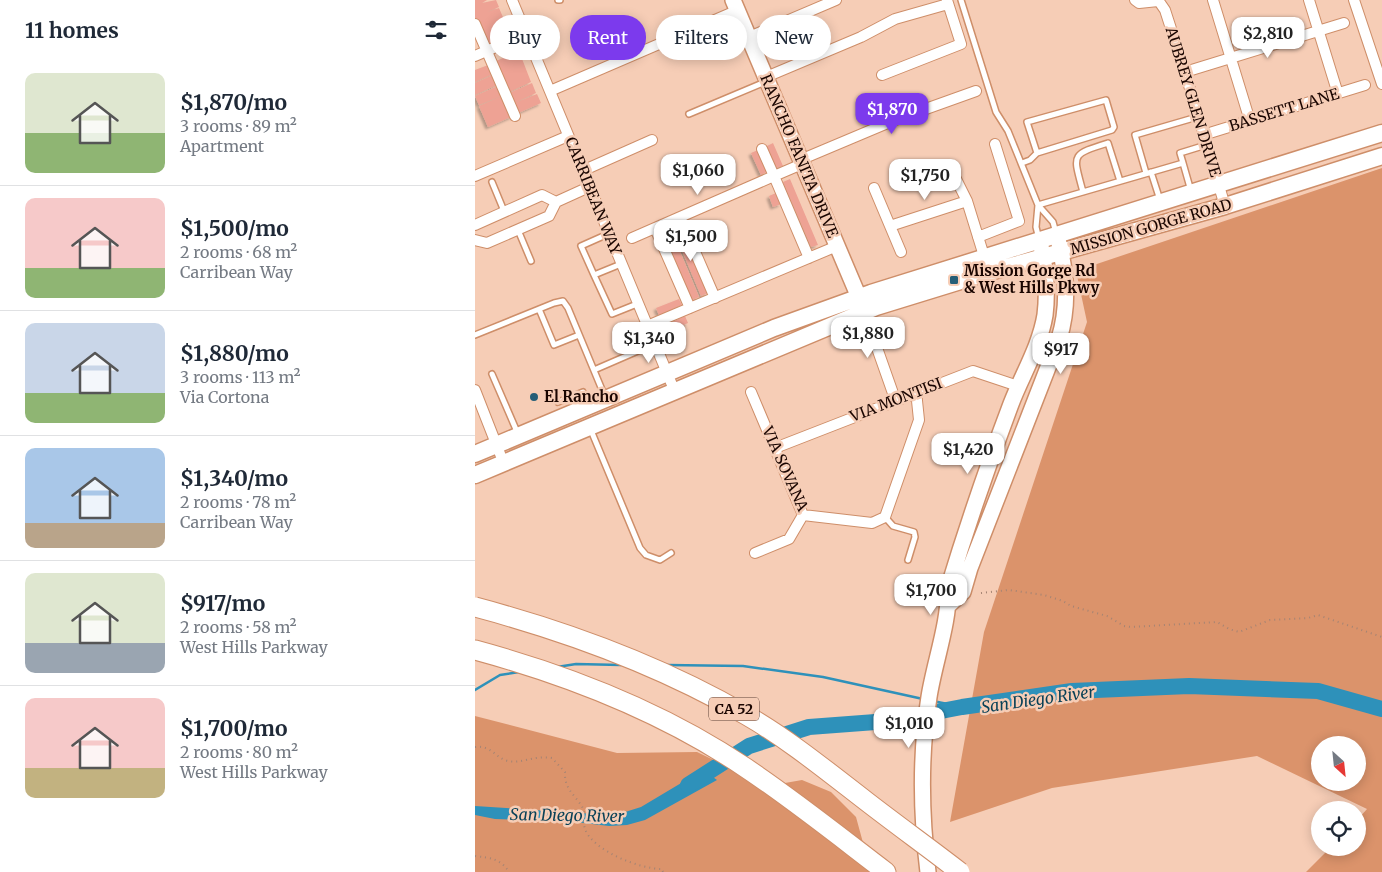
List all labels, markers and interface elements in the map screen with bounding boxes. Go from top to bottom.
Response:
chip: Buy [490,15,560,60]
chip: Rent [570,15,646,60]
chip: Filters [656,15,747,60]
chip: New [757,15,831,60]
icon: filters [422,16,450,44]
text: 11 homes [25,17,119,44]
pin: $2,810 [1227,17,1309,59]
text: $2,810 [1243,23,1293,43]
street label: AUBREY GLEN DRIVE [1161,24,1225,180]
street label: RANCHO FANITA DRIVE [756,71,843,241]
street label: BASSETT LANE [1227,84,1342,135]
text: $1,870/mo [180,89,287,116]
pin: $1,870 [851,92,933,135]
icon: home [65,93,125,153]
text: $1,870 [866,99,918,119]
text: 3 rooms · 89 m² [180,116,297,136]
street label: CARRIBEAN WAY [561,134,626,258]
text: Apartment [180,136,264,156]
pin: $1,060 [657,154,739,196]
pin: $1,750 [884,158,966,201]
text: $1,060 [672,160,724,180]
text: $1,750 [900,165,950,185]
street label: MISSION GORGE ROAD [1068,194,1234,259]
text: $1,500/mo [180,215,289,242]
icon: home [65,218,125,278]
pin: $1,500 [650,220,732,262]
text: $1,500 [665,226,717,246]
text: 2 rooms · 68 m² [180,242,297,262]
place label: Mission Gorge Rd & West Hills Pkwy [964,261,1099,297]
text: Carribean Way [180,262,293,282]
marker: Mission Gorge Rd & West Hills Pkwy [948,274,960,286]
pin: $1,880 [827,316,909,359]
pin: $1,340 [608,322,690,364]
text: $1,880 [842,323,894,343]
text: $1,340 [623,328,675,348]
pin: $917 [1031,332,1091,375]
text: $917 [1043,339,1079,359]
text: $1,880/mo [180,340,289,367]
icon: home [65,343,125,403]
text: 3 rooms · 113 m² [180,367,300,387]
street label: VIA MONTISI [846,373,945,426]
text: Via Cortona [180,387,269,407]
place label: El Rancho [544,387,618,406]
marker: El Rancho [528,391,540,403]
street label: VIA SOVANA [758,423,813,515]
pin: $1,420 [927,432,1009,475]
text: $1,420 [942,439,994,459]
text: $1,340/mo [180,465,288,492]
icon: home [65,468,125,528]
text: 2 rooms · 78 m² [180,492,296,512]
text: Carribean Way [180,512,293,532]
pin: $1,700 [890,574,972,616]
text: $1,700 [905,580,957,600]
text: $917/mo [180,590,265,617]
icon: home [65,593,125,653]
text: 2 rooms · 58 m² [180,617,297,637]
text: West Hills Parkway [180,637,328,657]
water label: San Diego River [980,681,1096,717]
road number: CA 52 [709,698,759,721]
pin: $1,010 [868,706,950,749]
text: $1,010 [884,713,934,733]
text: $1,700/mo [180,715,288,742]
icon: home [65,718,125,778]
north arrow [1311,736,1366,791]
map controls [1311,736,1366,856]
text: 2 rooms · 80 m² [180,742,298,762]
text: West Hills Parkway [180,762,328,782]
button: locate [1311,801,1366,856]
water label: San Diego River [510,804,625,826]

